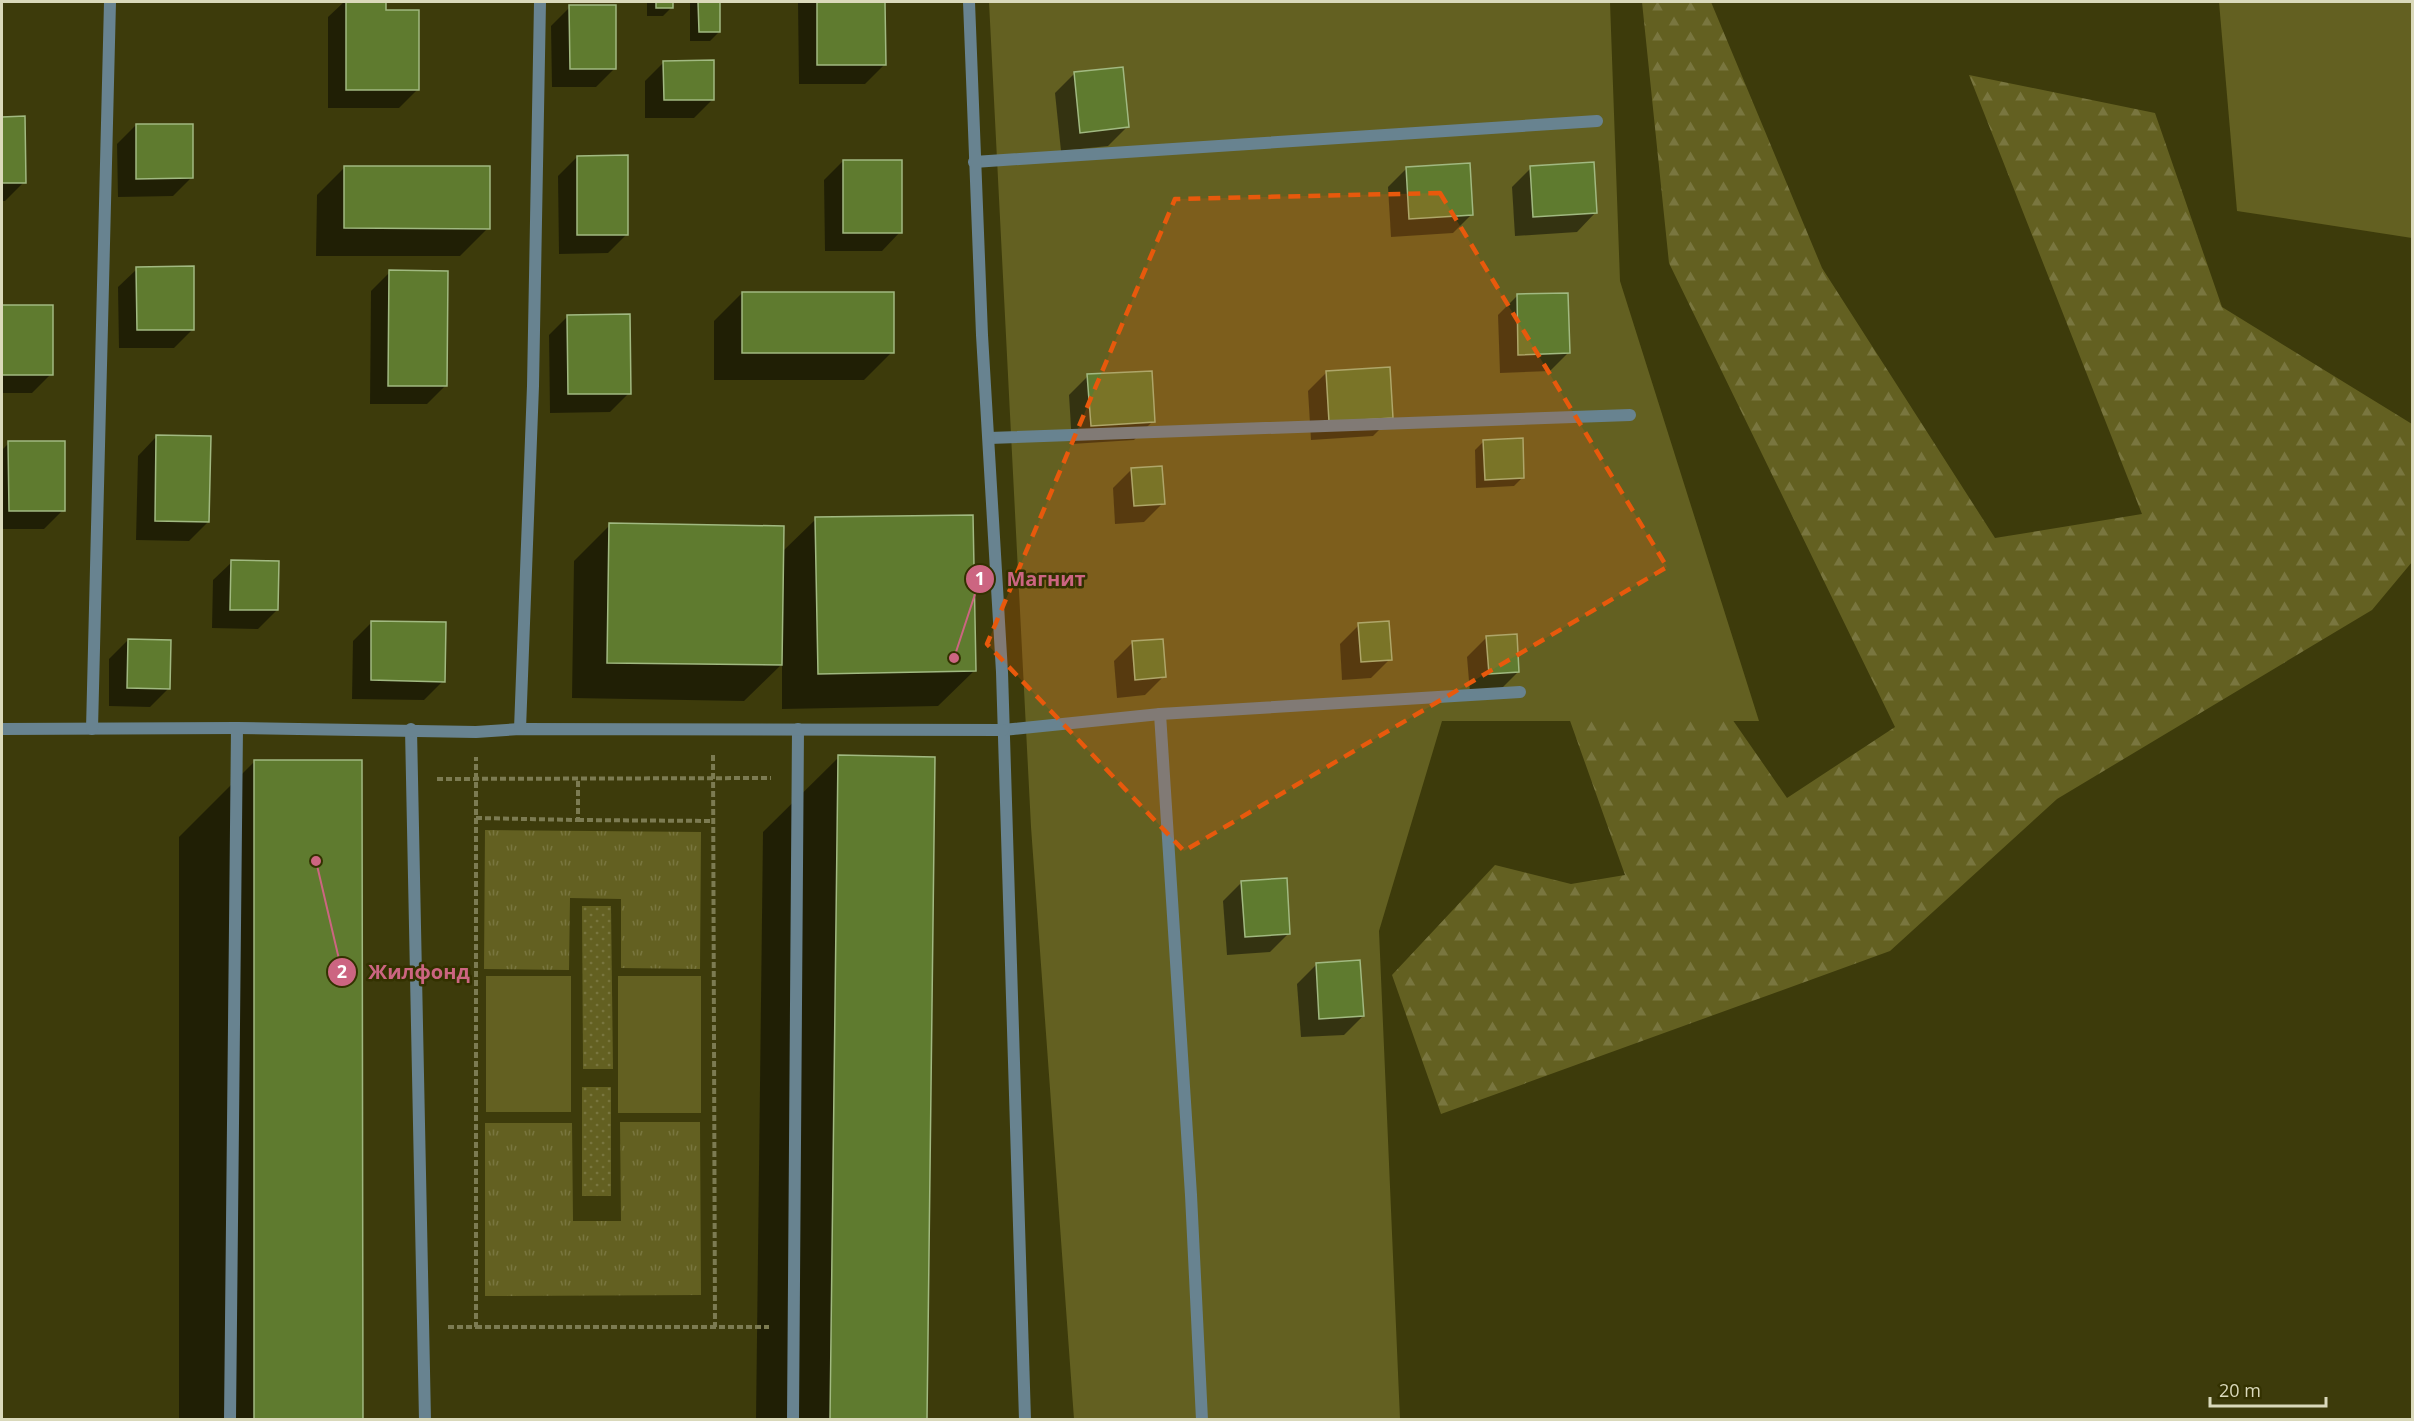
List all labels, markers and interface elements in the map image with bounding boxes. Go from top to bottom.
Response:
callout: Магнит [965,560,1098,598]
text: Магнит [1006,565,1086,592]
text: 1 [975,566,985,590]
callout: Жилфонд [327,953,482,991]
text: Жилфонд [368,958,470,985]
text: 2 [337,959,347,983]
scale bar [2210,1370,2326,1408]
text: 20 m [2219,1378,2261,1402]

